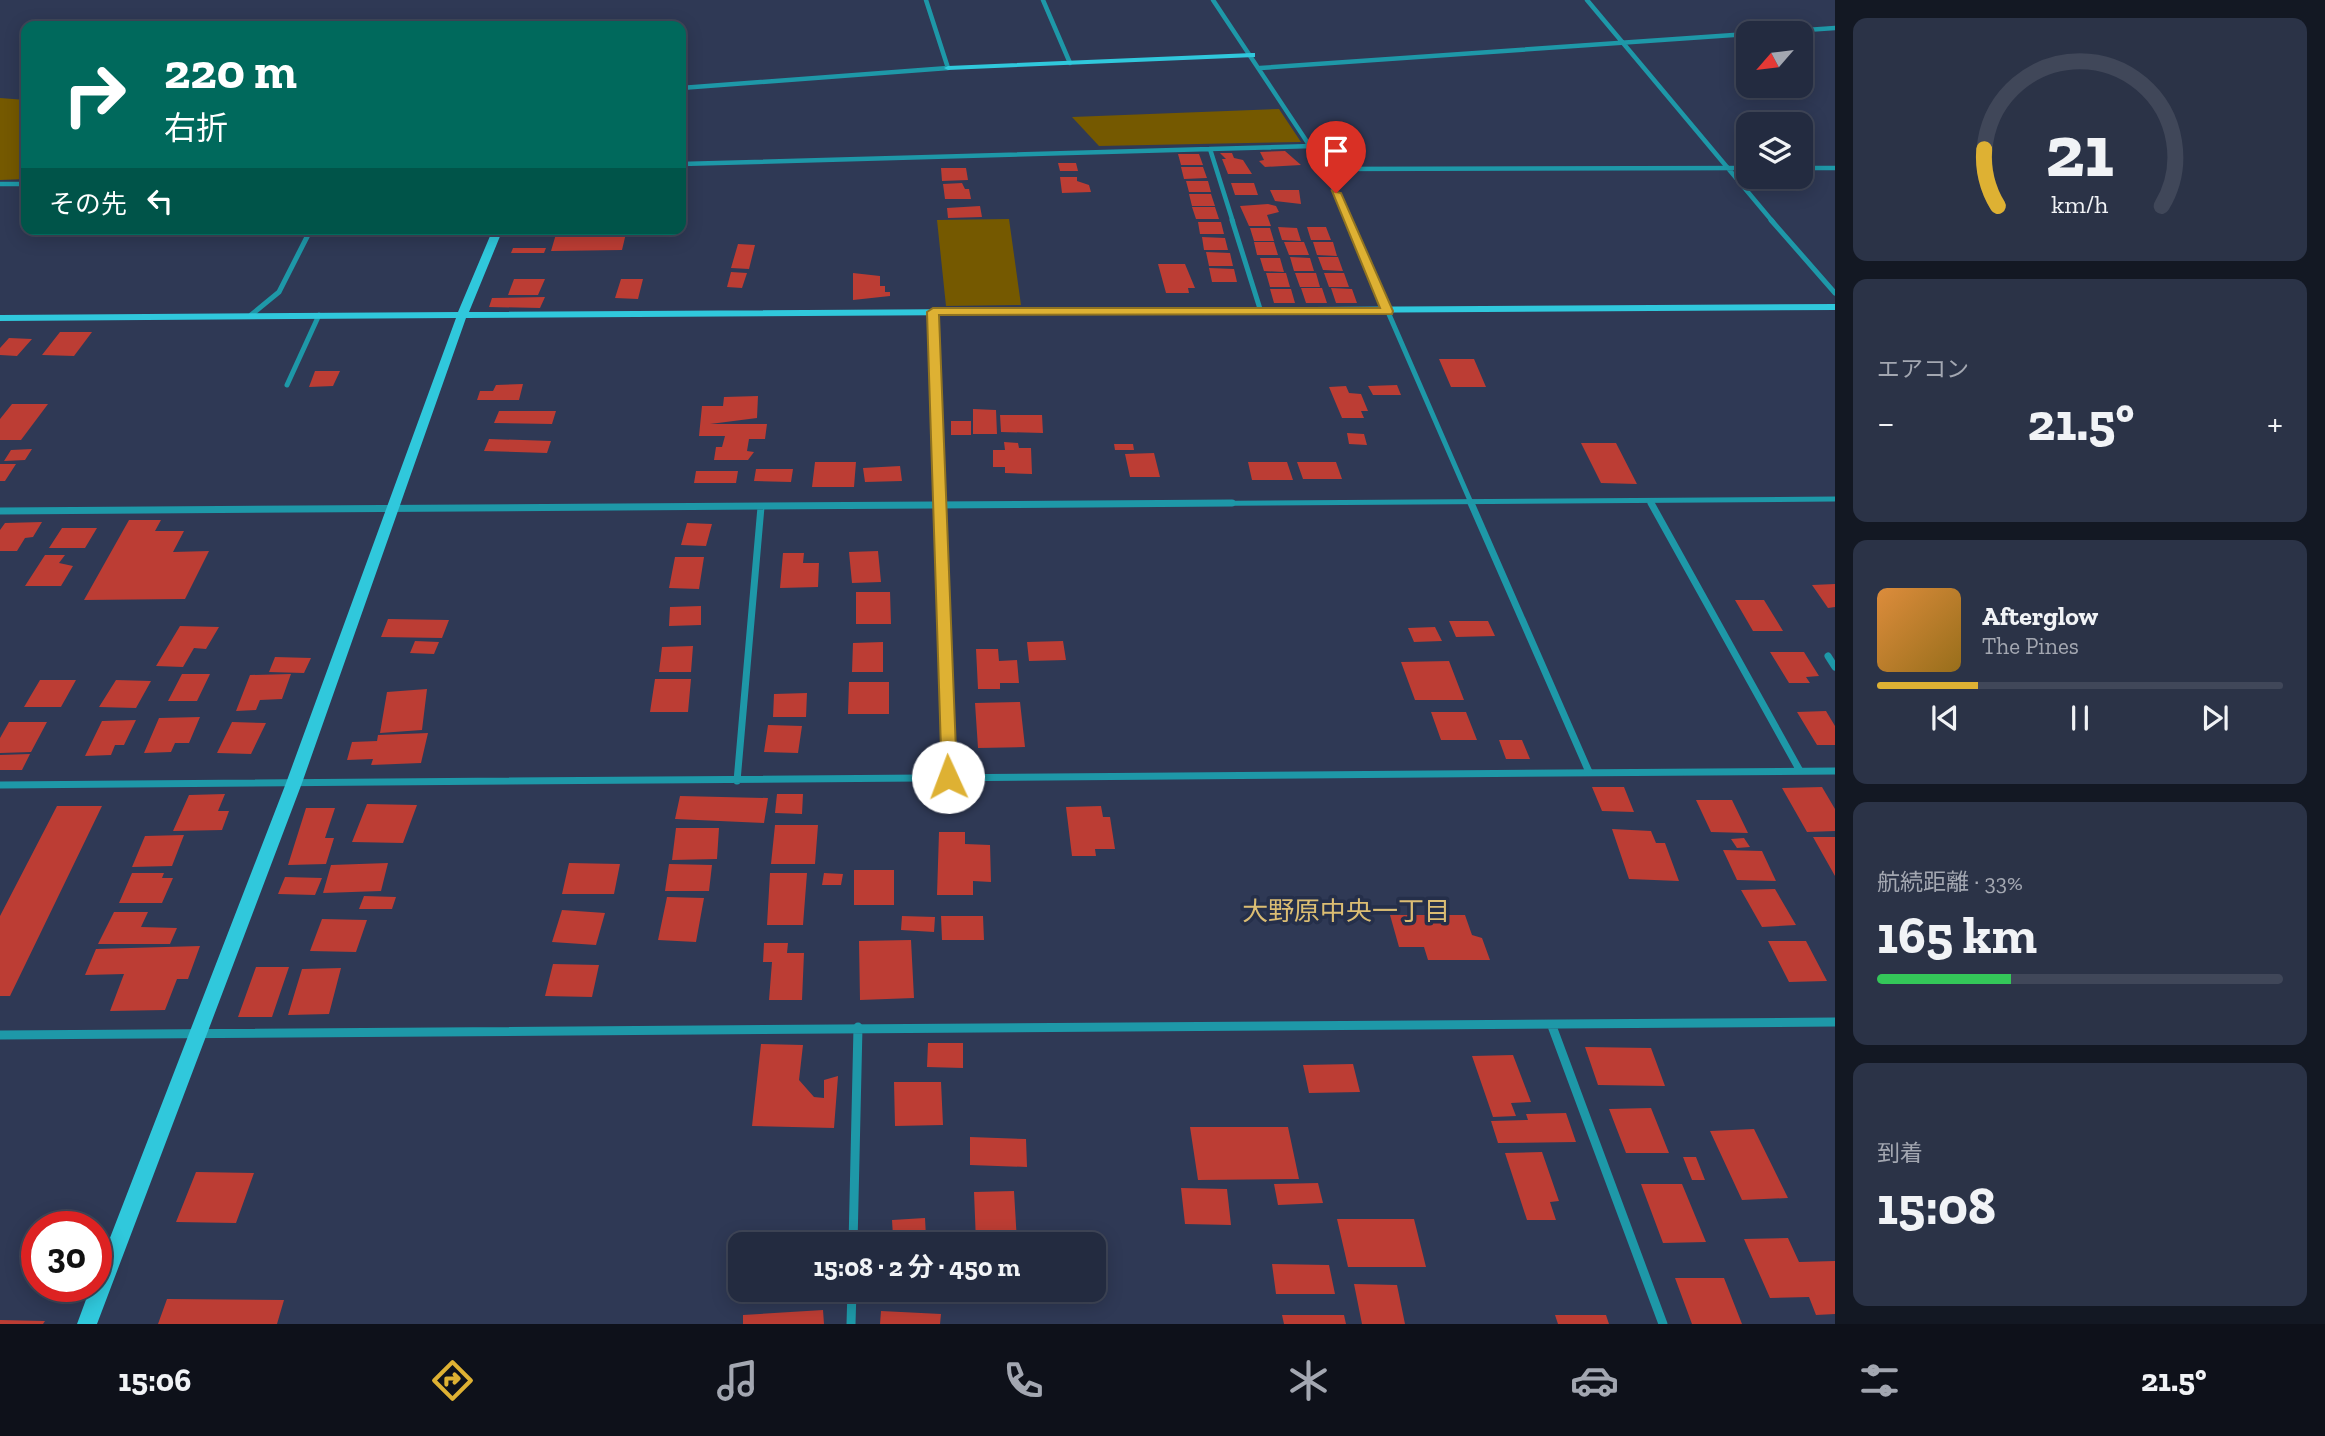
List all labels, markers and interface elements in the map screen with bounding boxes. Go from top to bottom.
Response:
north arrow [1736,21,1813,98]
map controls [1736,21,1813,189]
text: 220 m [164,42,297,101]
icon: right [49,49,140,140]
text: 21 [2046,107,2114,195]
text: 右折 [164,109,228,147]
button: layers [1736,112,1813,189]
pin [1306,121,1366,193]
icon: arrive [1317,132,1355,170]
icon: left [141,182,179,220]
text: その先 [49,188,127,220]
text: km/h [2051,188,2109,218]
text: エアコン [1877,355,1969,383]
text: 21.5° [2027,391,2134,453]
text: − [1877,400,1895,446]
text: + [2267,400,2283,446]
text: Afterglow [1982,600,2098,632]
text: The Pines [1982,632,2079,660]
icon: previous [1926,699,1964,737]
icon: pause [2061,699,2099,737]
icon: next [2196,699,2234,737]
position arrow [911,740,985,814]
text: 航続距離 · 33% [1877,868,2023,896]
district label: 大野原中央一丁目 [1242,895,1450,927]
text: 165 km [1877,904,2037,966]
text: 到着 [1877,1139,1923,1167]
text: 15:08 [1877,1175,1996,1237]
speed limit sign: 30 [21,1211,112,1302]
text: 15:08 · 2 分 · 450 m [814,1251,1020,1283]
icon: directions [428,1356,477,1405]
icon: music [713,1356,762,1405]
icon: phone [999,1356,1048,1405]
icon: climate [1284,1356,1333,1405]
icon: car [1570,1356,1619,1405]
icon: filters [1855,1356,1904,1405]
text: 15:06 [118,1361,191,1399]
text: 21.5° [2141,1361,2207,1399]

